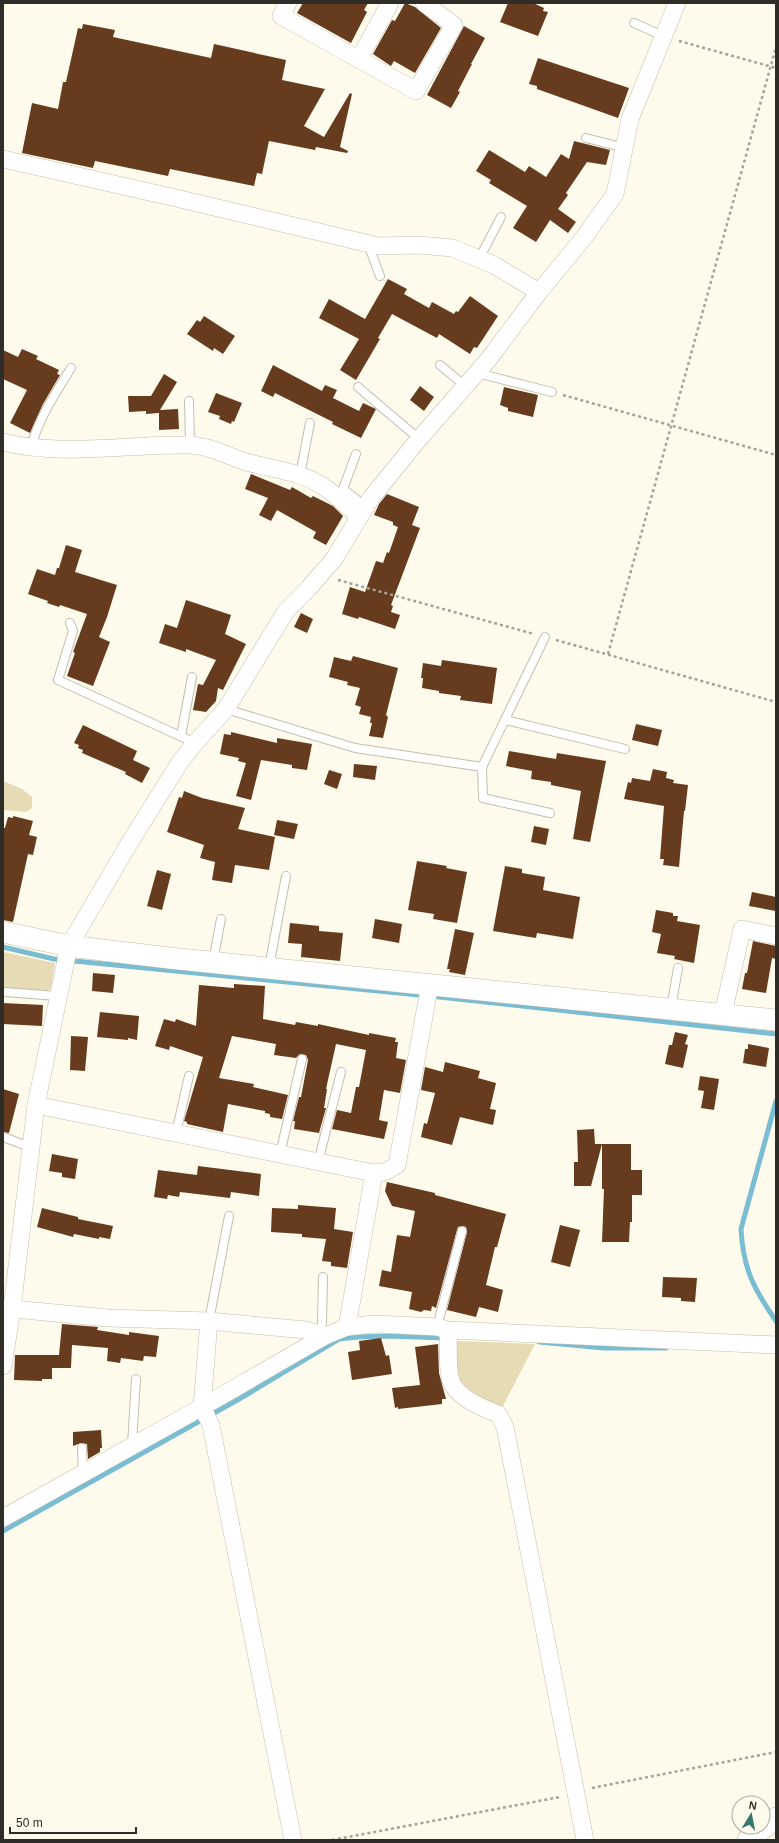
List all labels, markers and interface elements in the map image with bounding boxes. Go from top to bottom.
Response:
north arrow [731,1795,771,1835]
text: N [748,1799,758,1812]
scale bar [10,1809,136,1835]
text: 50 m [16,1816,43,1830]

